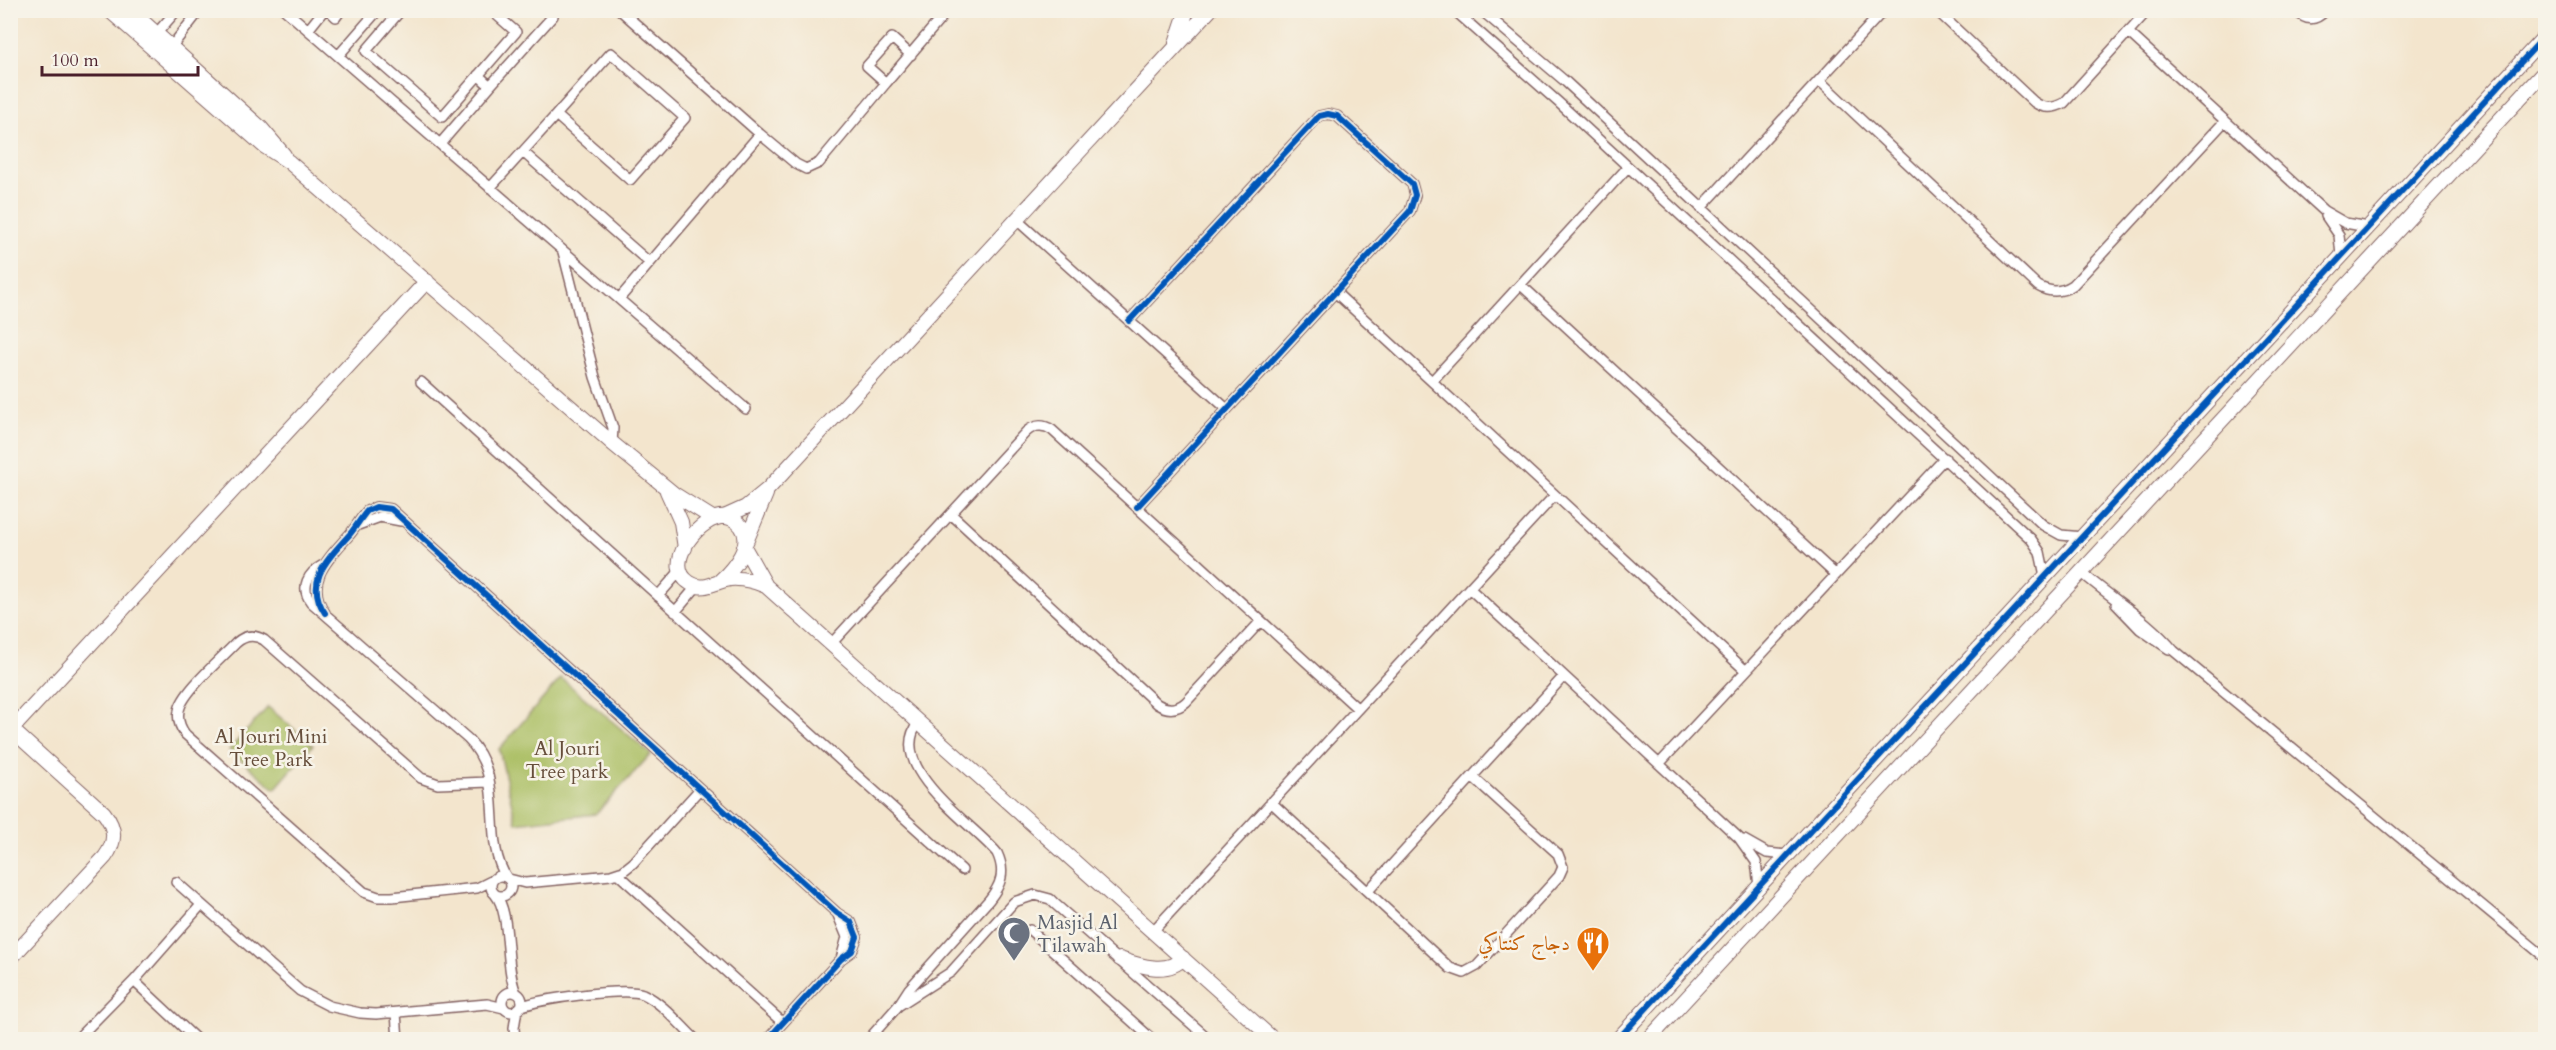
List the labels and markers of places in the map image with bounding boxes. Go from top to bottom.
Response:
place label: Masjid Al Tilawah [1037,909,1118,959]
mosque icon: Masjid Al Tilawah [996,915,1032,962]
restaurant icon: دجاج كنتاكي [1575,925,1611,972]
place label: دجاج كنتاكي [1479,930,1570,961]

